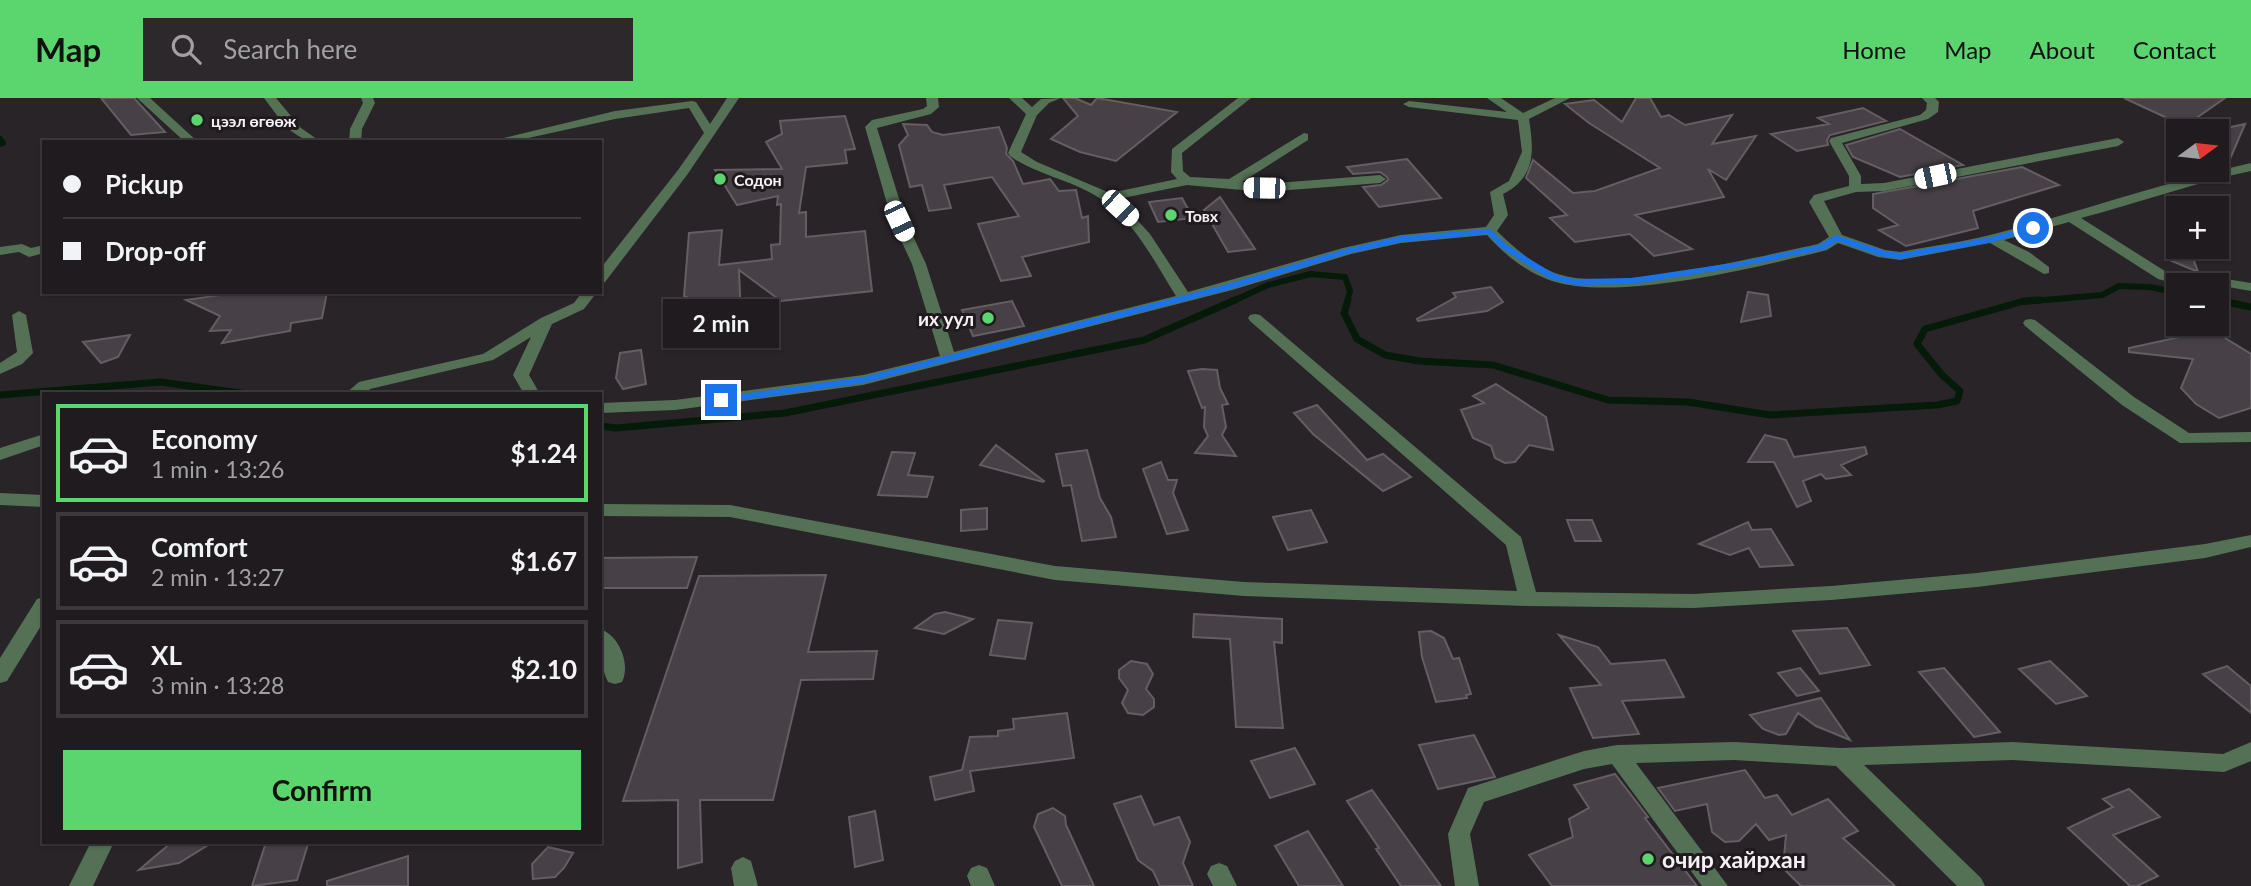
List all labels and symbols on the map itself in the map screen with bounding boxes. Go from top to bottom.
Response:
place label: цээл өгөөж [211,111,296,130]
marker: цээл өгөөж [189,112,205,128]
north arrow [2166,119,2230,182]
car [1913,161,1958,191]
place label: Содон [734,170,782,189]
marker: Содон [712,171,728,187]
car [1243,177,1286,199]
car [1098,186,1143,230]
car [881,198,918,244]
place label: Товх [1185,206,1219,225]
marker: Товх [1163,207,1179,223]
route start [2017,212,2049,244]
callout: 2 min [663,299,779,348]
place label: их уул [918,307,974,330]
marker: их уул [980,310,996,326]
route end [705,384,737,416]
place label: очир хайрхан [1662,845,1806,873]
marker: очир хайрхан [1640,851,1656,867]

